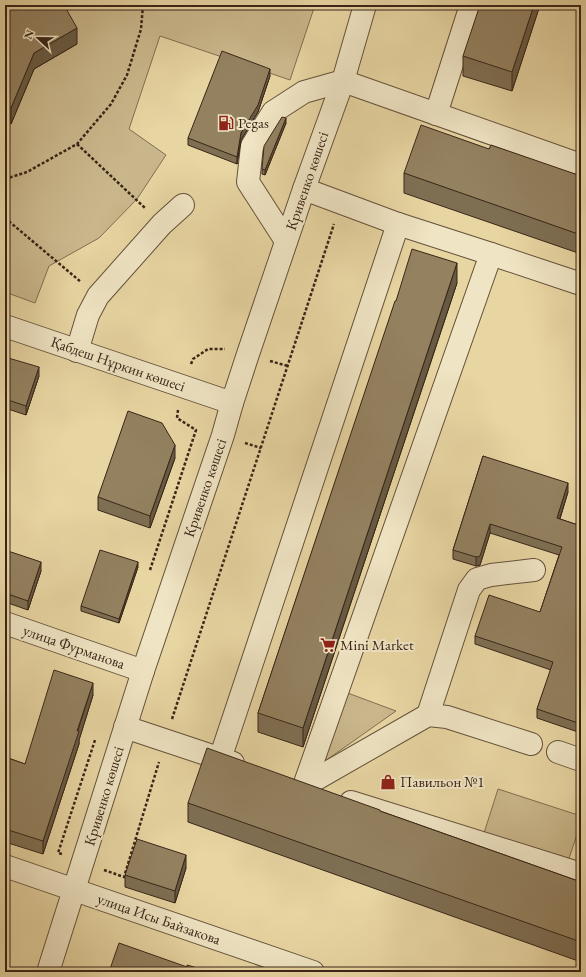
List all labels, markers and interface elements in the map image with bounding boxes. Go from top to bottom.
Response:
north arrow [18,18,58,58]
text: N [21,27,37,41]
place label: Pegas [238,113,269,132]
fuel station icon: Pegas [217,114,235,132]
street label: Кривенко көшесі [281,129,332,233]
street label: Қабдеш Нұркин көшесі [48,332,188,396]
street label: Кривенко көшесі [179,436,230,540]
street label: улица Фурманова [21,620,128,673]
place label: Mini Market [340,635,414,654]
supermarket icon: Mini Market [319,636,337,654]
street label: Кривенко көшесі [79,743,128,848]
place label: Павильон №1 [400,772,484,791]
shop icon: Павильон №1 [379,773,397,791]
street label: улица Исы Байзакова [95,889,223,949]

